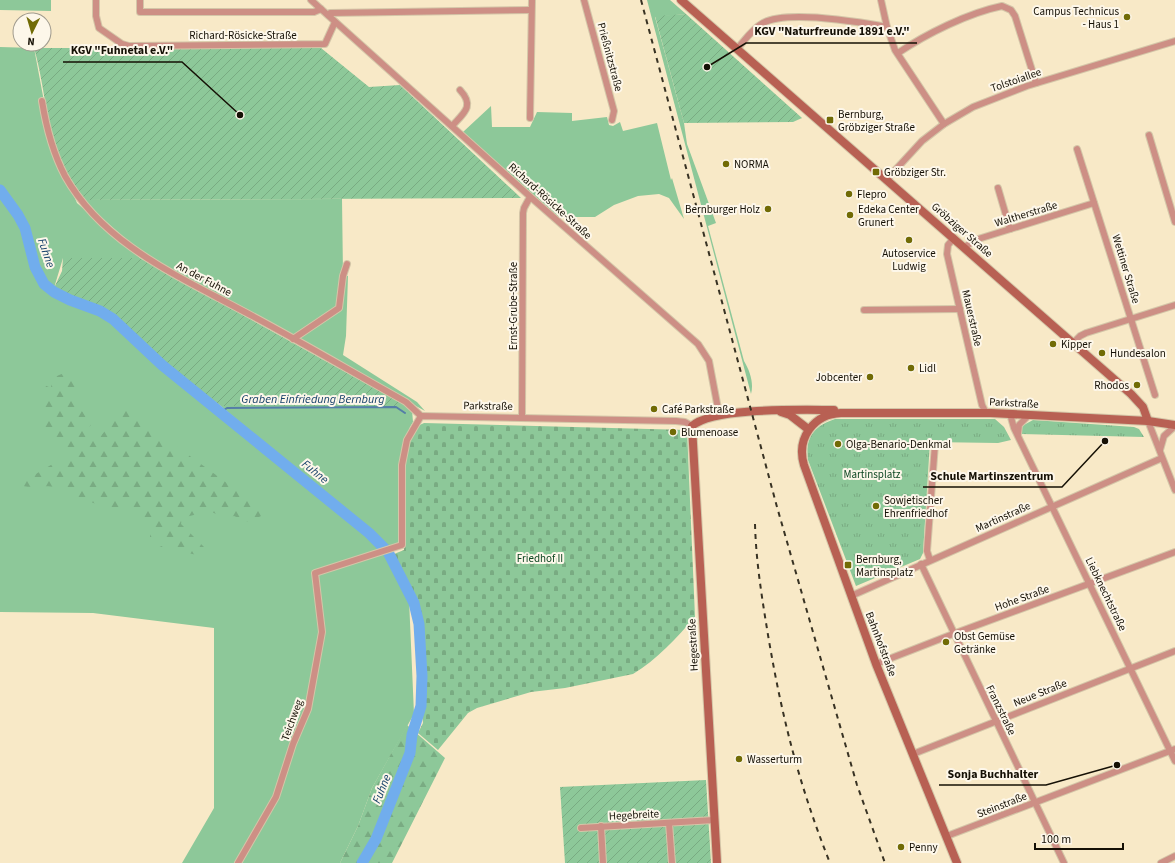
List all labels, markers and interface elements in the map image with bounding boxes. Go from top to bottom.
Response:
place label: Campus Technicus - Haus 1 [1033,4,1119,32]
north arrow [12,12,52,52]
marker: Campus Technicus - Haus 1 [1122,12,1132,22]
callout: KGV "Naturfreunde 1891 e.V." [746,19,917,43]
street label: Prießnitzstraße [594,21,627,94]
text: KGV "Naturfreunde 1891 e.V." [754,23,910,40]
street label: Richard-Rösicke-Straße [189,28,297,43]
text: N [27,34,35,49]
callout: KGV "Fuhnetal e.V." [63,38,182,62]
text: KGV "Fuhnetal e.V." [71,42,173,59]
street label: Tolstoiallee [989,64,1044,96]
place label: Bernburg, Gröbziger Straße [838,107,915,135]
marker: Bernburg, Gröbziger Straße [825,115,835,125]
place label: NORMA [734,157,769,172]
street label: Richard-Rösicke-Straße [505,159,595,243]
marker: NORMA [721,159,731,169]
place label: Gröbziger Str. [884,165,946,180]
marker: Gröbziger Str. [871,167,881,177]
place label: Flepro [857,187,887,202]
marker: Flepro [844,189,854,199]
street label: Waltherstraße [993,197,1060,231]
street label: Gröbziger Straße [928,199,996,261]
place label: Bernburger Holz [685,202,760,217]
place label: Edeka Center Grunert [858,202,919,230]
marker: Bernburger Holz [763,204,773,214]
marker: Edeka Center Grunert [845,210,855,220]
street label: Wettiner Straße [1108,233,1144,306]
marker: Autoservice Ludwig [904,235,914,245]
water label: Fuhne [33,236,59,270]
place label: Autoservice Ludwig [882,246,936,274]
street label: An der Fuhne [174,258,235,300]
street label: Ernst-Grube-Straße [506,261,521,350]
street label: Mauerstraße [958,288,986,348]
place label: Kipper [1061,337,1092,352]
marker: Kipper [1048,339,1058,349]
place label: Hundesalon [1110,346,1166,361]
marker: Hundesalon [1097,348,1107,358]
place label: Lidl [919,361,936,376]
marker: Lidl [906,363,916,373]
place label: Jobcenter [816,370,862,385]
marker: Jobcenter [865,372,875,382]
place label: Rhodos [1094,378,1129,393]
marker: Rhodos [1132,380,1142,390]
water label: Graben Einfriedung Bernburg [241,391,385,408]
street label: Parkstraße [989,394,1040,412]
street label: Parkstraße [463,398,513,414]
place label: Café Parkstraße [662,402,735,417]
marker: Café Parkstraße [649,404,659,414]
place label: Blumenoase [681,425,739,440]
marker: Blumenoase [668,427,678,437]
place label: Olga-Benario-Denkmal [846,437,951,452]
marker: Olga-Benario-Denkmal [833,439,843,449]
water label: Fuhne [298,456,332,488]
callout: Schule Martinszentrum [923,463,1062,487]
park label: Martinsplatz [843,467,901,482]
text: Schule Martinszentrum [930,468,1054,485]
place label: Sowjetischer Ehrenfriedhof [884,493,948,521]
street label: Martinstraße [973,498,1033,536]
marker: Sowjetischer Ehrenfriedhof [871,501,881,511]
park label: Friedhof II [517,551,563,566]
place label: Bernburg, Martinsplatz [856,552,913,580]
street label: Liebknechtstraße [1082,555,1131,634]
marker: Bernburg, Martinsplatz [843,560,853,570]
street label: Hohe Straße [993,581,1052,615]
street label: Bahnhofstraße [862,610,900,679]
street label: Hegestraße [684,618,702,672]
place label: Obst Gemüse Getränke [954,629,1016,657]
marker: Obst Gemüse Getränke [941,637,951,647]
street label: Neue Straße [1011,675,1069,711]
street label: Franzstraße [982,682,1020,738]
street label: Teichweg [278,697,307,743]
place label: Wasserturm [747,752,802,767]
marker: Wasserturm [734,754,744,764]
callout: Sonja Buchhalter [939,761,1046,785]
text: Sonja Buchhalter [948,766,1039,783]
water label: Fuhne [368,772,396,806]
street label: Steinstraße [975,788,1030,821]
street label: Hegebreite [608,806,660,824]
scale bar [1035,825,1123,851]
text: 100 m [1041,831,1071,848]
place label: Penny [909,840,938,855]
marker: Penny [896,842,906,852]

